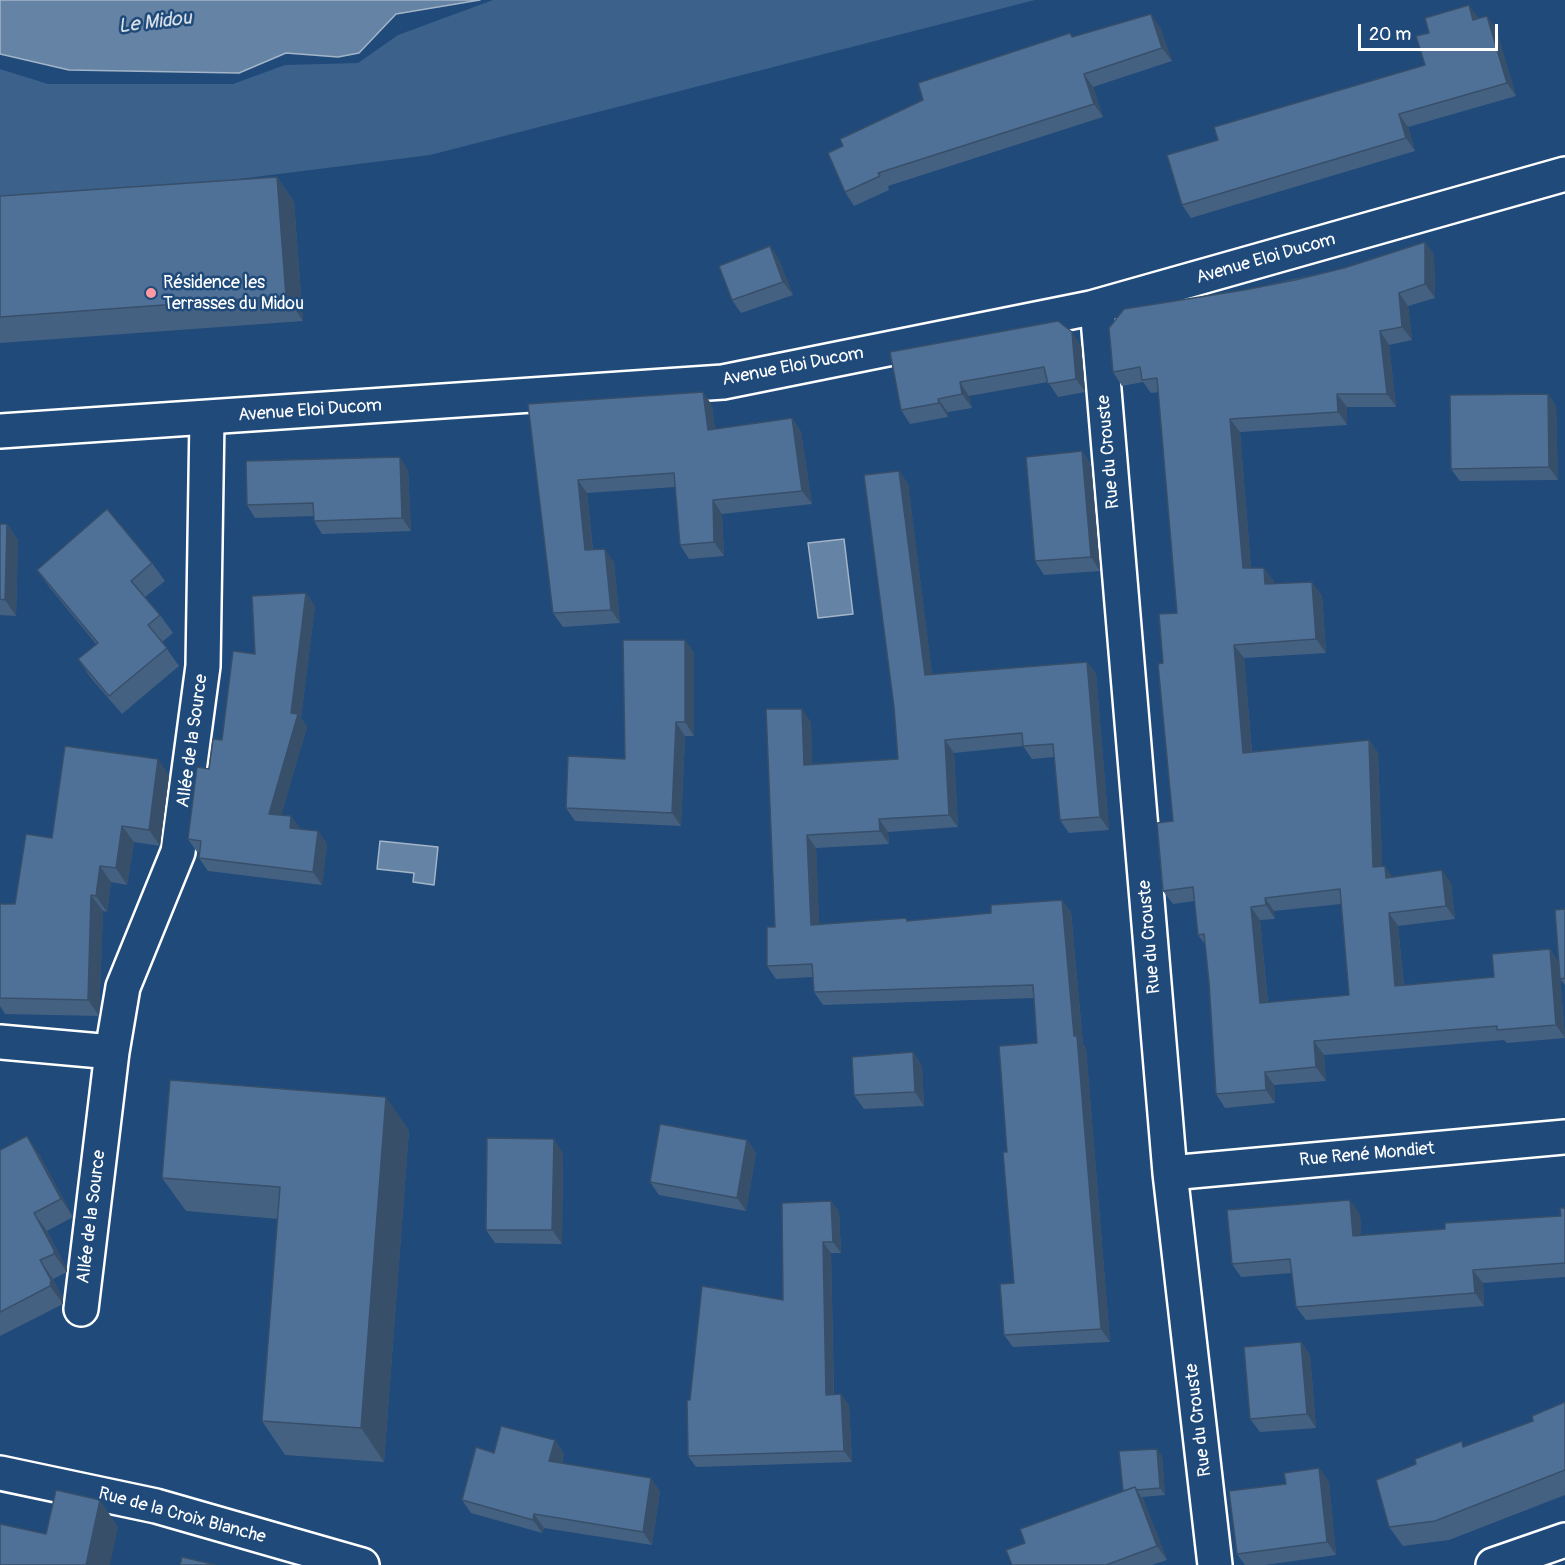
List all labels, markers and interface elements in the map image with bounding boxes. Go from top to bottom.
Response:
water label: Le Midou [117,7,193,39]
scale bar [1361,12,1500,50]
text: 20 m [1369,23,1411,46]
street label: Avenue Eloi Ducom [1194,229,1338,289]
place label: Résidence les Terrasses du Midou [163,272,304,314]
marker: Résidence les Terrasses du Midou [144,286,158,300]
street label: Avenue Eloi Ducom [720,343,866,391]
street label: Rue du Crouste [1093,394,1125,510]
street label: Avenue Eloi Ducom [237,395,383,427]
street label: Allée de la Source [173,673,213,809]
street label: Rue du Crouste [1134,879,1166,995]
street label: Rue René Mondiet [1298,1138,1436,1172]
street label: Allée de la Source [73,1149,111,1285]
street label: Rue du Crouste [1181,1362,1217,1478]
street label: Rue de la Croix Blanche [96,1483,268,1549]

